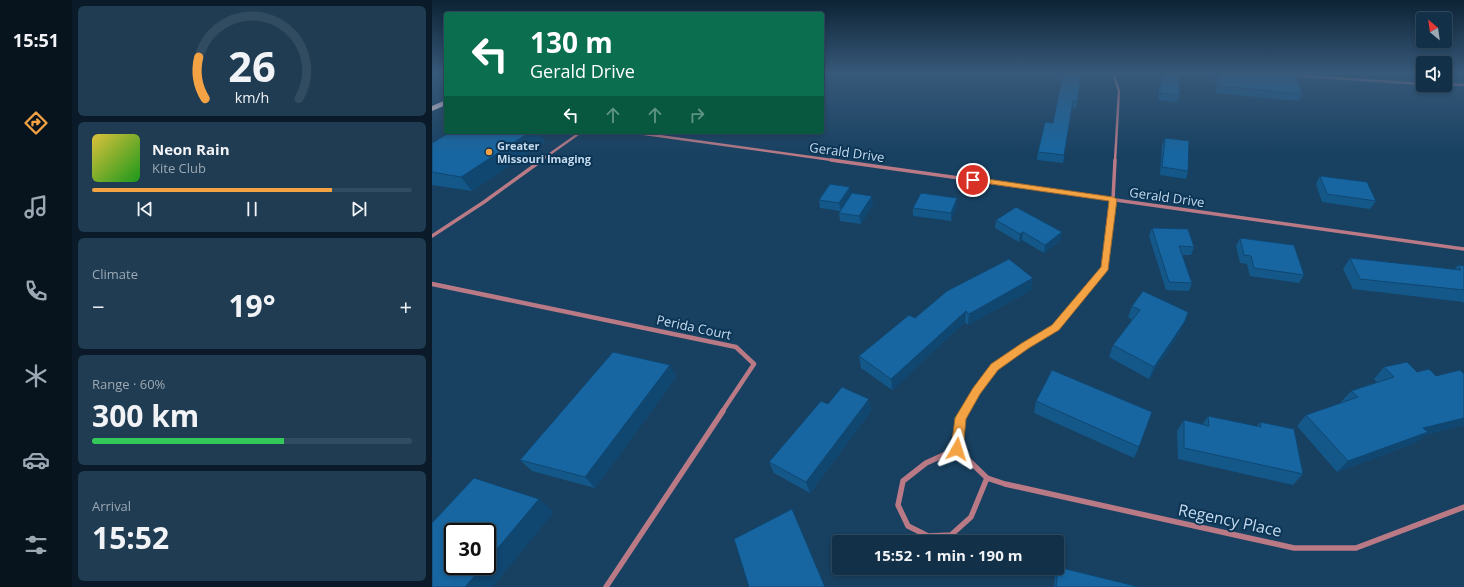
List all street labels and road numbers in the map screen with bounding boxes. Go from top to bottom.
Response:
street label: Gerald Drive [808,138,886,166]
street label: Gerald Drive [1128,183,1206,211]
street label: Perida Court [655,310,733,344]
street label: Regency Place [1176,498,1284,542]

